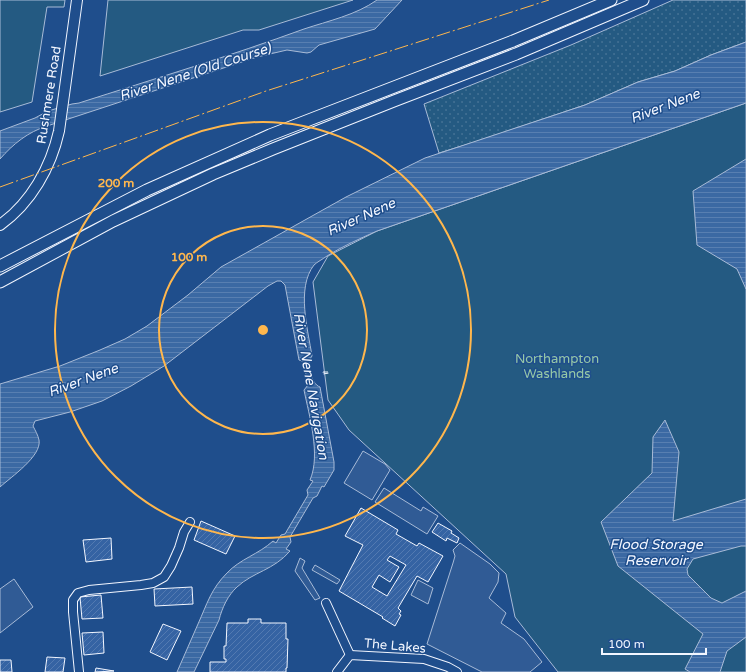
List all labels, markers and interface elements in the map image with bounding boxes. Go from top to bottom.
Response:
water label: River Nene (Old Course) [117,39,275,105]
street label: Rushmere Road [33,45,65,145]
water label: River Nene [628,85,703,127]
text: 200 m [98,176,134,190]
water label: River Nene [324,194,399,240]
text: 100 m [171,250,207,264]
water label: River Nene Navigation [290,311,332,461]
centre of rings [256,323,270,337]
park label: Northampton Washlands [515,351,599,382]
water label: River Nene [46,359,121,400]
water label: Flood Storage Reservoir [609,536,704,569]
scale bar [602,630,706,656]
street label: The Lakes [363,635,427,657]
text: 100 m [608,637,645,651]

